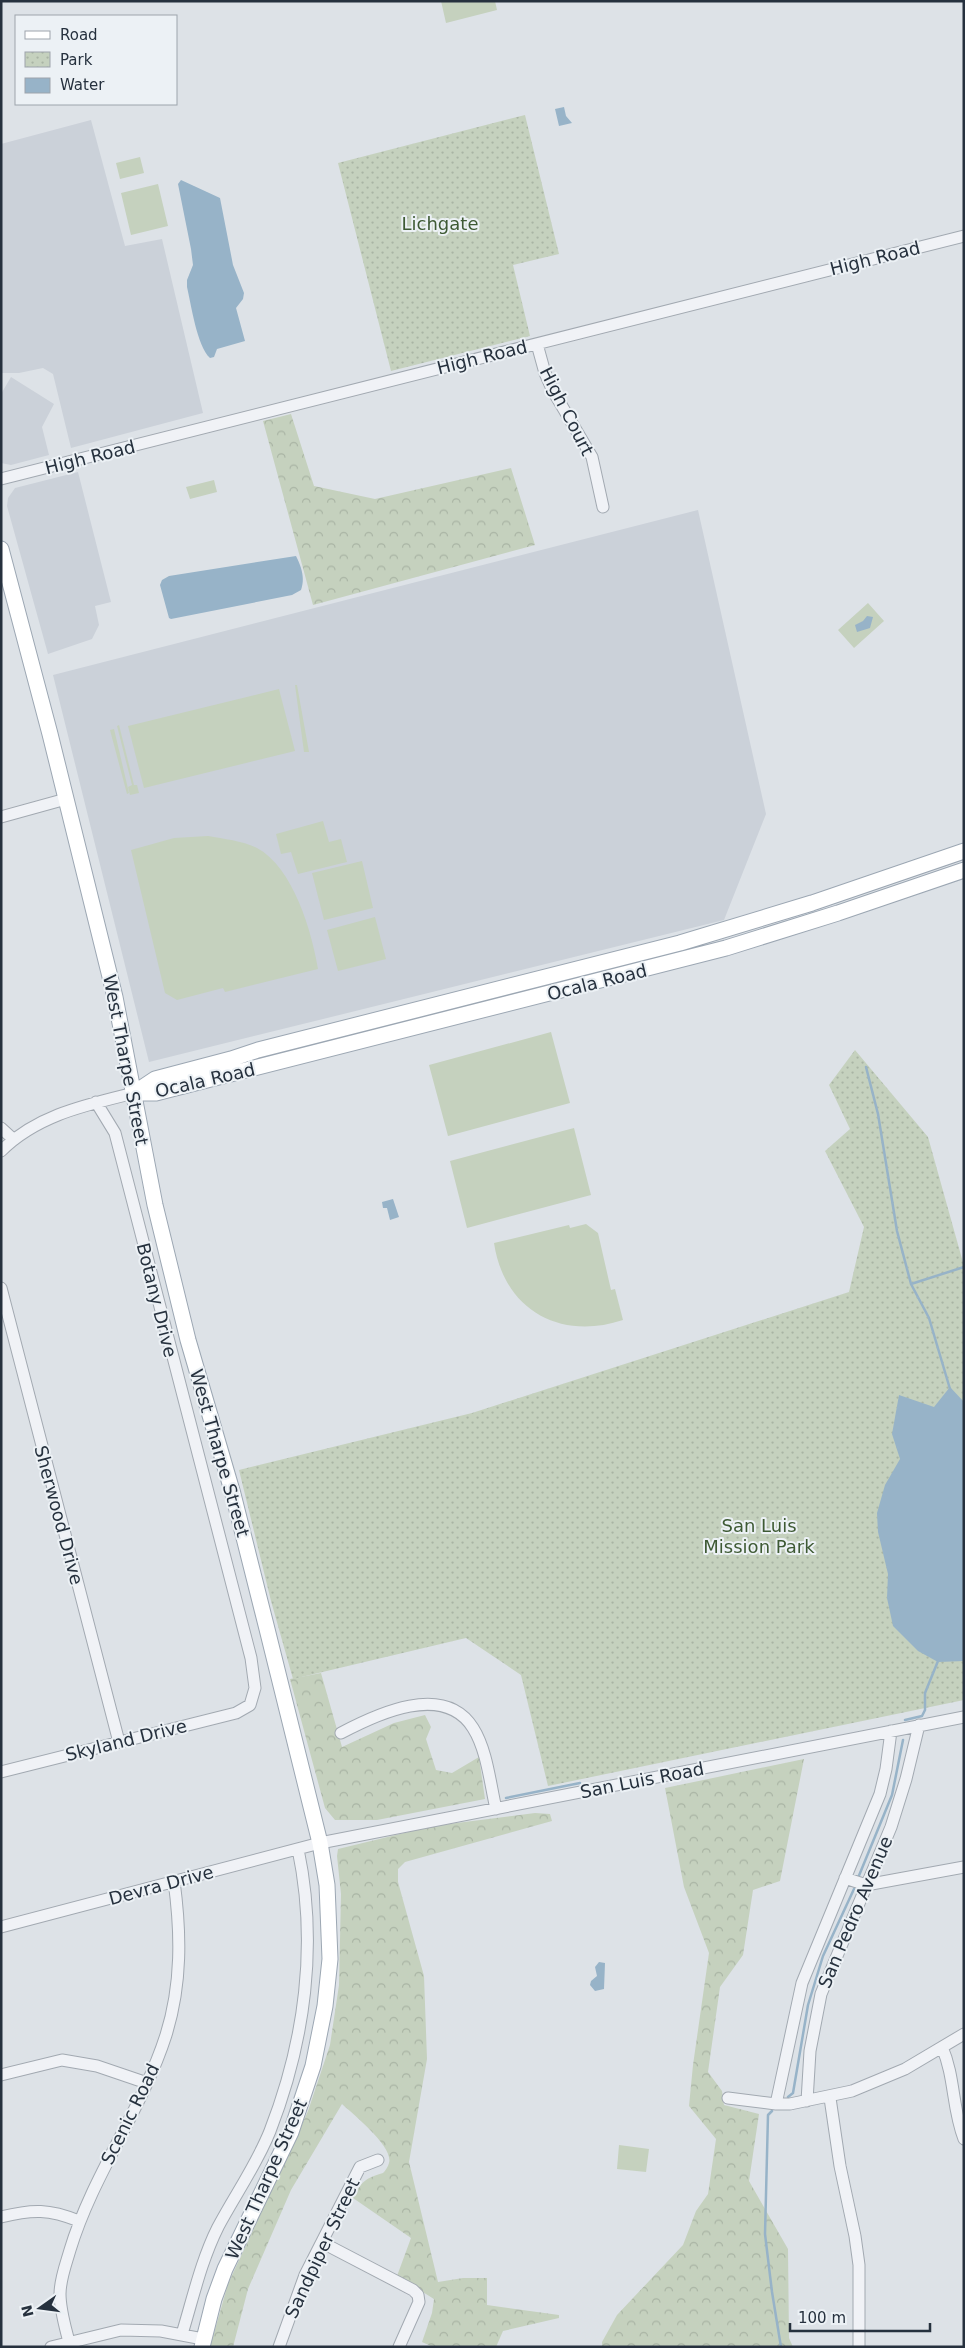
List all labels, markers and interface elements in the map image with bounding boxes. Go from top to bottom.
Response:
legend [15,15,178,105]
text: Road [60,26,98,44]
text: Park [60,51,93,69]
text: Water [60,76,105,94]
park label: Lichgate [402,213,478,234]
street label: High Road [828,237,922,279]
street label: High Road [435,336,529,378]
street label: High Court [536,363,598,459]
street label: High Road [43,436,137,478]
street label: Ocala Road [545,959,649,1005]
street label: West Tharpe Street [99,973,153,1147]
street label: Ocala Road [153,1058,257,1102]
street label: Botany Drive [133,1241,181,1359]
street label: West Tharpe Street [186,1367,254,1539]
street label: Sherwood Drive [30,1443,88,1587]
park label: San Luis Mission Park [703,1515,815,1557]
street label: Skyland Drive [63,1715,189,1765]
street label: San Luis Road [578,1758,706,1802]
street label: San Pedro Avenue [814,1833,896,1991]
street label: Devra Drive [106,1861,216,1909]
street label: Scenic Road [97,2060,163,2168]
street label: West Tharpe Street [221,2095,311,2263]
street label: Sandpiper Street [280,2175,364,2321]
north arrow [15,2283,65,2333]
scale bar [790,2300,930,2332]
text: N [18,2304,37,2319]
text: 100 m [798,2309,846,2327]

